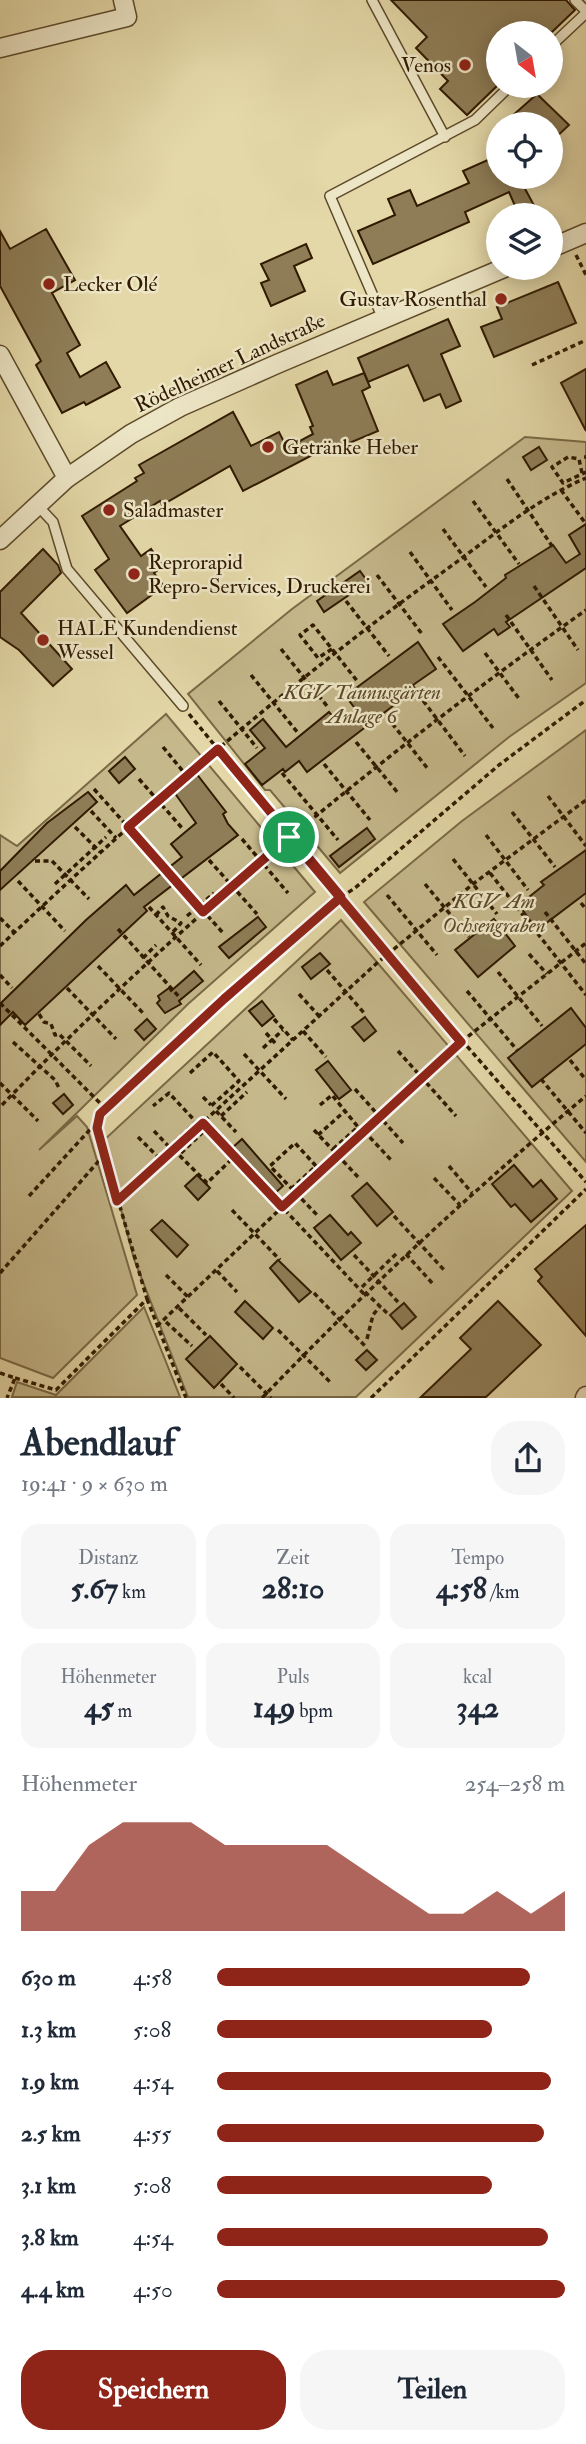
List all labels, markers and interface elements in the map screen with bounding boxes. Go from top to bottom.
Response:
north arrow [486,21,564,98]
map controls [486,21,563,280]
place label: Venos [401,52,451,79]
marker: Venos [457,57,473,73]
button: locate [486,112,563,189]
button: layers [486,203,563,280]
place label: Lecker Olé [63,271,157,298]
marker: Lecker Olé [41,276,57,292]
place label: Gustav Rosenthal [339,286,488,313]
marker: Gustav Rosenthal [493,291,509,307]
street label: Rödelheimer Landstraße [130,307,330,419]
place label: Getränke Heber [282,434,418,461]
marker: Getränke Heber [260,439,276,455]
place label: Saladmaster [123,497,223,524]
marker: Saladmaster [101,502,117,518]
place label: Reprorapid Repro-Services, Druckerei [148,549,371,600]
marker: Reprorapid Repro-Services, Druckerei [126,566,142,582]
place label: HALE Kundendienst Wessel [56,615,238,666]
marker: HALE Kundendienst Wessel [35,632,51,648]
park label: KGV Taunusgärten Anlage 6 [282,679,441,730]
pin [259,807,319,867]
icon: arrive [270,818,308,856]
park label: KGV Am Ochsengraben [442,888,546,939]
text: Abendlauf [21,1419,175,1467]
button: share [491,1421,565,1495]
text: 19:41 · 9 × 630 m [21,1469,168,1498]
text: Distanz [78,1546,138,1570]
text: Zeit [276,1546,310,1570]
text: Tempo [451,1546,504,1570]
text: 5.67 [71,1570,118,1607]
text: 28:10 [262,1570,324,1607]
text: 4:58 [436,1570,487,1607]
text: km [118,1580,146,1604]
text: /km [487,1580,519,1604]
text: Höhenmeter [60,1665,156,1689]
text: Puls [277,1665,309,1689]
text: kcal [463,1665,492,1689]
text: 45 [84,1689,114,1726]
text: 149 [253,1689,295,1726]
text: 342 [456,1689,499,1726]
text: m [114,1699,132,1723]
text: bpm [295,1699,333,1723]
text: Höhenmeter [21,1769,137,1798]
text: 254–258 m [465,1769,565,1798]
text: 630 m [21,1963,76,1992]
text: 4:58 [133,1963,172,1992]
text: 1.3 km [21,2015,76,2044]
text: 5:08 [133,2015,171,2044]
text: 1.9 km [21,2067,79,2096]
text: 4:54 [133,2067,173,2096]
text: 2.5 km [21,2119,81,2148]
text: 4:55 [133,2119,171,2148]
text: 3.1 km [21,2171,76,2200]
text: 5:08 [133,2171,171,2200]
text: 3.8 km [21,2223,79,2252]
text: 4:54 [133,2223,173,2252]
text: 4.4 km [21,2275,85,2304]
text: 4:50 [133,2275,173,2304]
button: Speichern [21,2350,286,2430]
button: Teilen [300,2350,565,2430]

